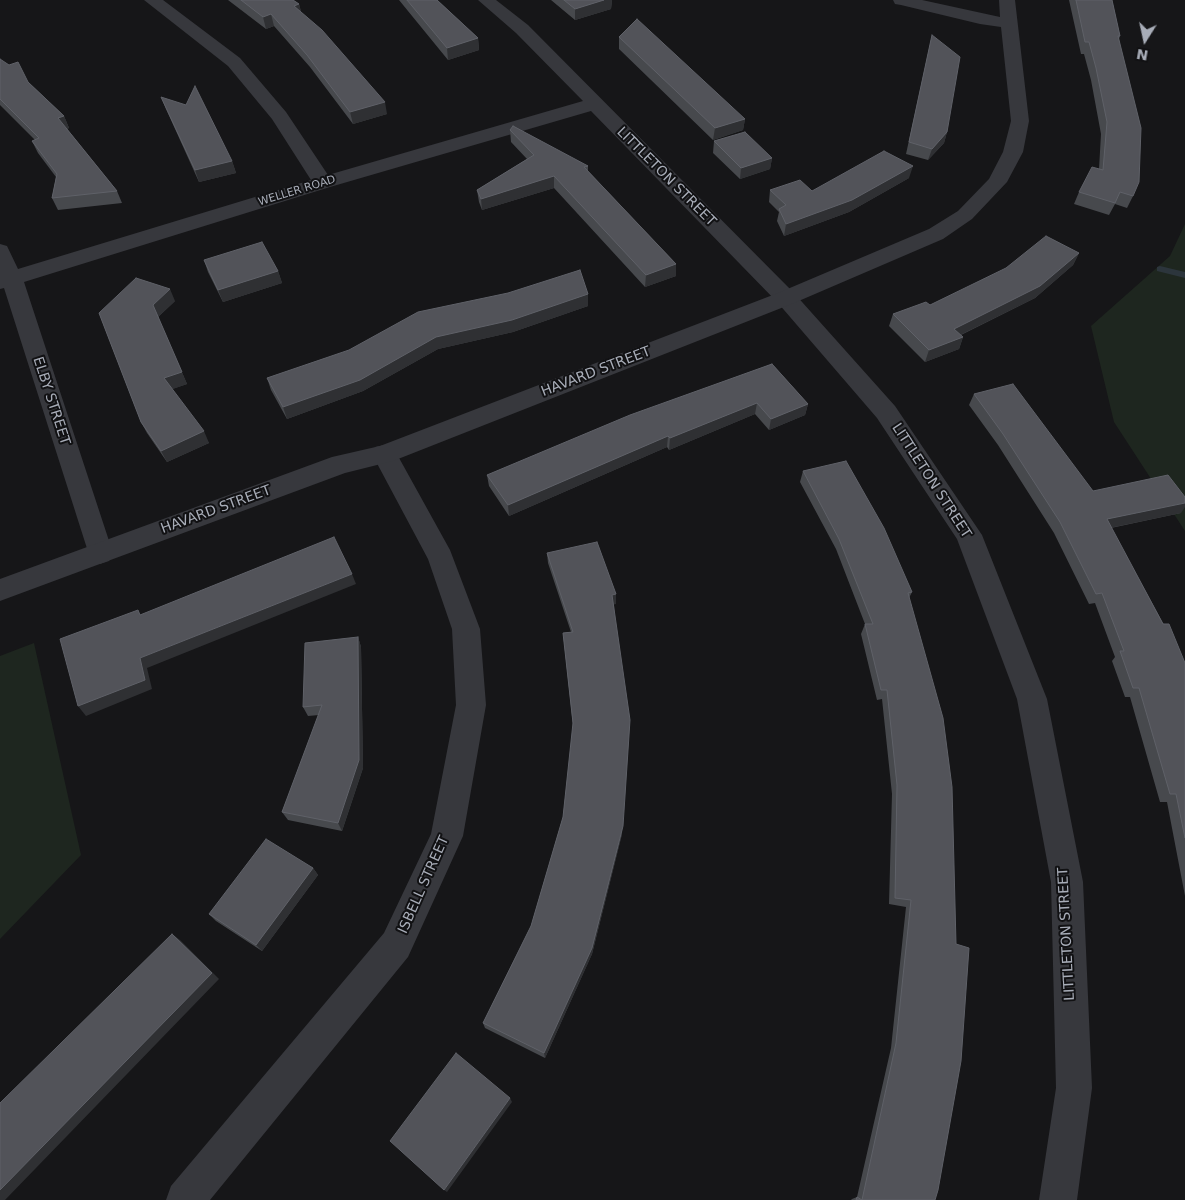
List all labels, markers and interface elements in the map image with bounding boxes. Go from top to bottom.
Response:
north arrow [1120,15,1170,65]
text: N [1135,46,1150,64]
street label: LITTLETON STREET [613,124,719,230]
street label: WELLER ROAD [257,173,337,209]
street label: HAVARD STREET [539,343,653,401]
street label: ELBY STREET [29,355,73,447]
street label: LITTLETON STREET [888,421,974,541]
street label: HAVARD STREET [159,482,273,538]
street label: ISBELL STREET [395,834,453,936]
street label: LITTLETON STREET [1055,867,1079,1001]

